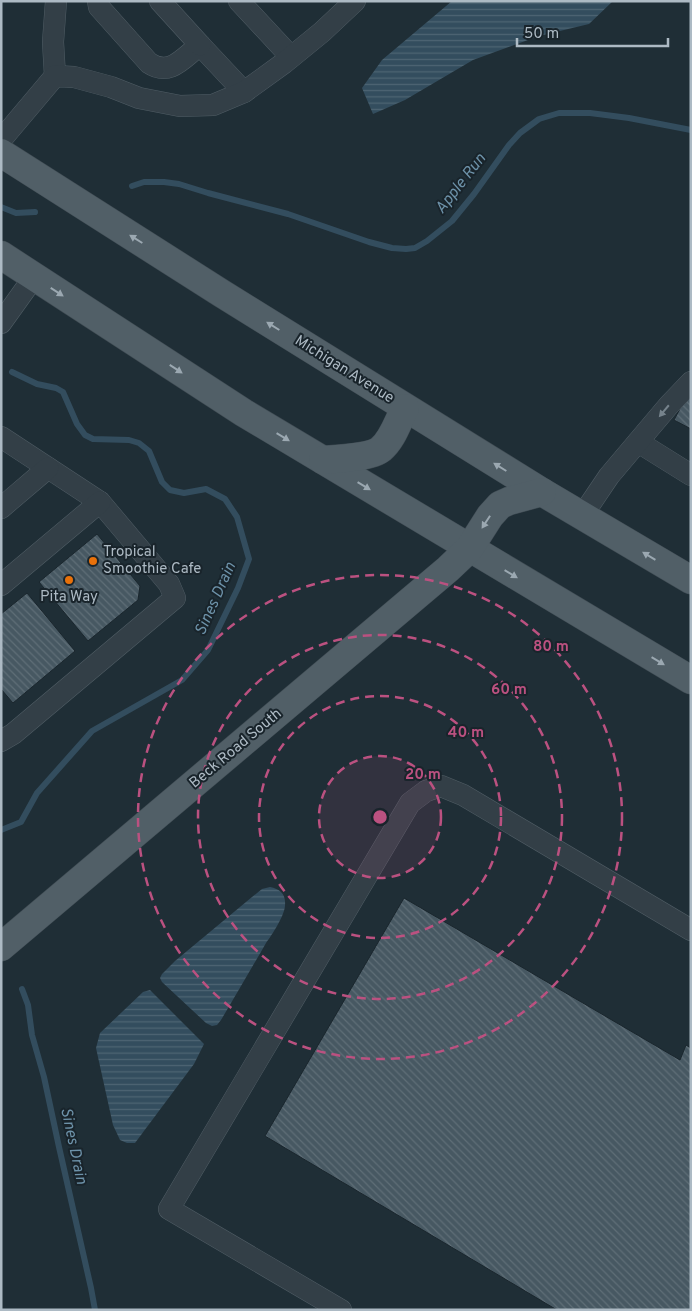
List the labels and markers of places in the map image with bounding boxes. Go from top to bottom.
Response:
place label: Tropical Smoothie Cafe [103,543,201,579]
marker: Tropical Smoothie Cafe [87,555,99,567]
marker: Pita Way [63,574,75,586]
place label: Pita Way [40,588,98,607]
centre of rings [371,808,389,826]

